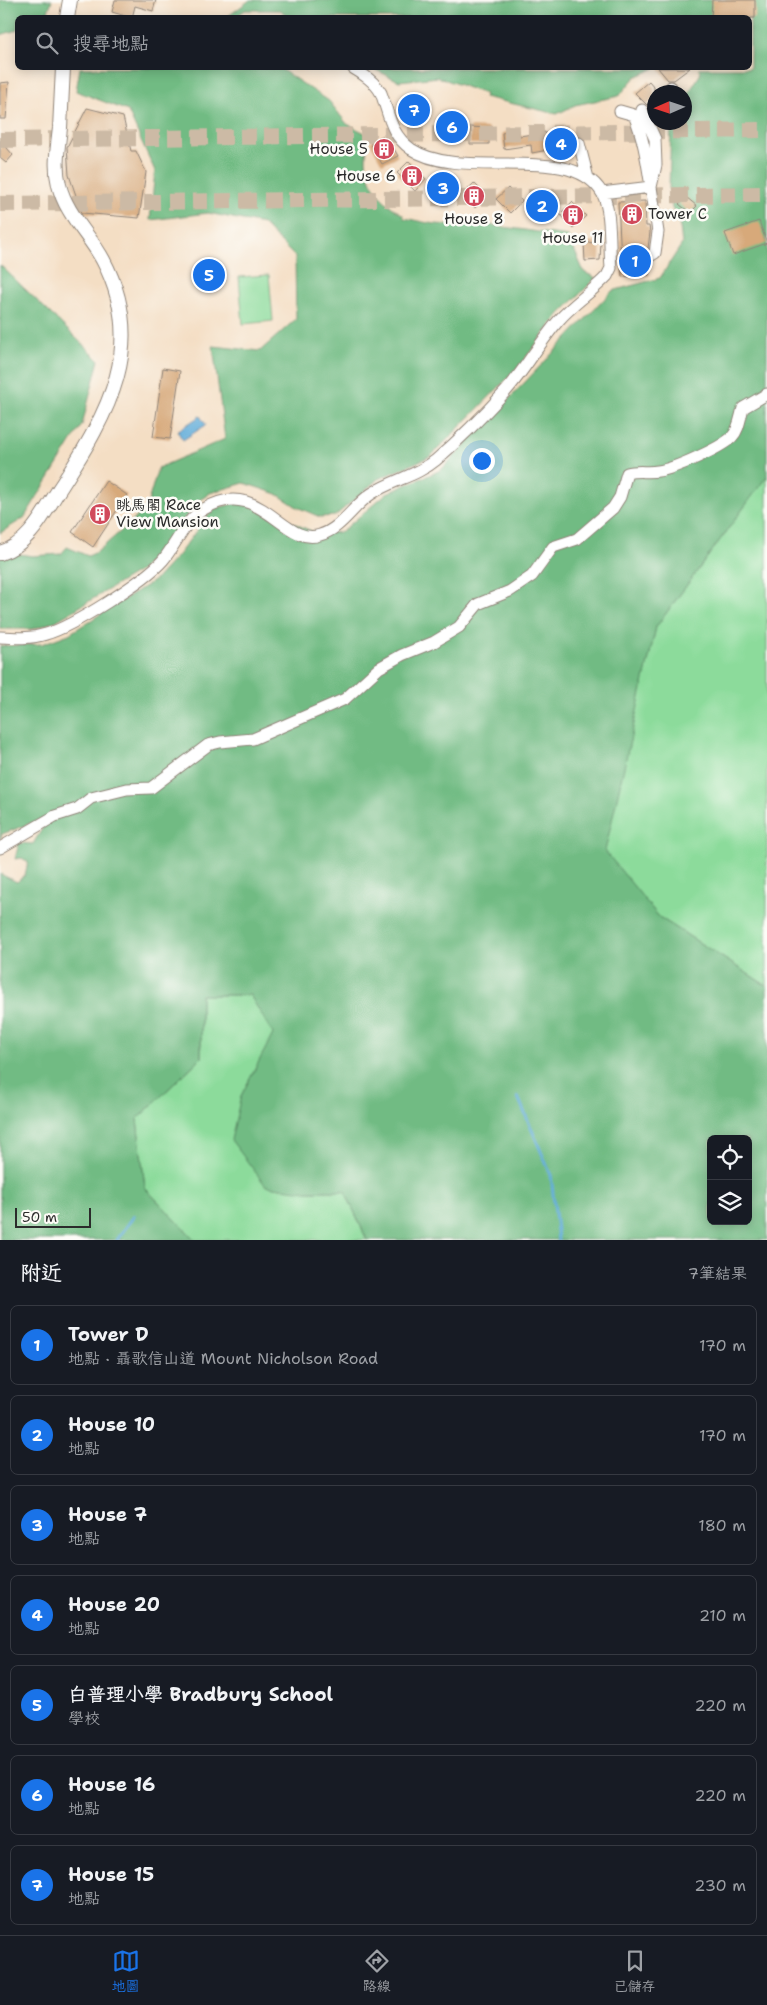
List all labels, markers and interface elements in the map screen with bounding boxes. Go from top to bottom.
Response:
search box [15,15,752,70]
icon: search [33,29,61,57]
text: 搜尋地點 [73,31,149,56]
north arrow [647,85,692,130]
pin: 7 [398,91,430,129]
pin: 6 [436,108,468,146]
pin: 4 [545,125,577,163]
building icon: House 5 [372,137,396,161]
place label: House 5 [310,139,368,159]
building icon: House 6 [400,164,424,188]
place label: House 6 [336,166,396,186]
pin: 3 [427,169,459,207]
building icon: House 8 [462,184,486,208]
pin: 2 [526,187,558,225]
building icon: Tower C [620,202,644,226]
building icon: House 11 [561,203,585,227]
place label: Tower C [648,204,707,224]
place label: House 8 [444,209,504,229]
place label: House 11 [542,228,604,248]
pin: 1 [619,242,651,280]
pin: 5 [193,256,225,294]
your location [469,448,495,474]
place label: 眺馬閣 Race View Mansion [116,495,219,532]
building icon: 眺馬閣 Race View Mansion [88,502,112,526]
map controls [707,1135,752,1225]
button: locate [707,1135,752,1180]
button: layers [707,1180,752,1225]
scale bar [15,1205,91,1228]
text: 50 m [22,1208,57,1226]
text: 附近 [20,1259,62,1287]
text: 7筆結果 [688,1263,747,1284]
text: Tower D [68,1322,149,1347]
text: 1 [33,1335,41,1356]
text: 170 m [699,1335,746,1356]
text: 地點 · 聶歌信山道 Mount Nicholson Road [68,1348,378,1369]
text: House 10 [68,1412,155,1437]
text: 2 [31,1425,43,1446]
text: 170 m [699,1425,746,1446]
text: 地點 [68,1438,100,1459]
text: House 7 [68,1502,147,1527]
text: 3 [31,1515,43,1536]
text: 180 m [698,1515,746,1536]
text: 地點 [68,1528,100,1549]
text: House 20 [68,1592,160,1617]
text: 4 [31,1605,43,1626]
text: 210 m [699,1605,746,1626]
text: 地點 [68,1618,100,1639]
text: 白普理小學 Bradbury School [68,1682,333,1707]
text: 5 [32,1695,42,1716]
text: 220 m [694,1695,746,1716]
text: 學校 [68,1708,100,1729]
text: House 16 [68,1772,155,1797]
text: 6 [31,1785,43,1806]
text: 220 m [694,1785,746,1806]
text: 地點 [68,1798,100,1819]
text: House 15 [68,1862,154,1887]
text: 7 [31,1875,43,1896]
text: 230 m [694,1875,746,1896]
text: 地點 [68,1888,100,1909]
tab: 地圖 [112,1947,140,1995]
tab: 路線 [363,1947,391,1995]
tab: 已儲存 [614,1947,656,1995]

